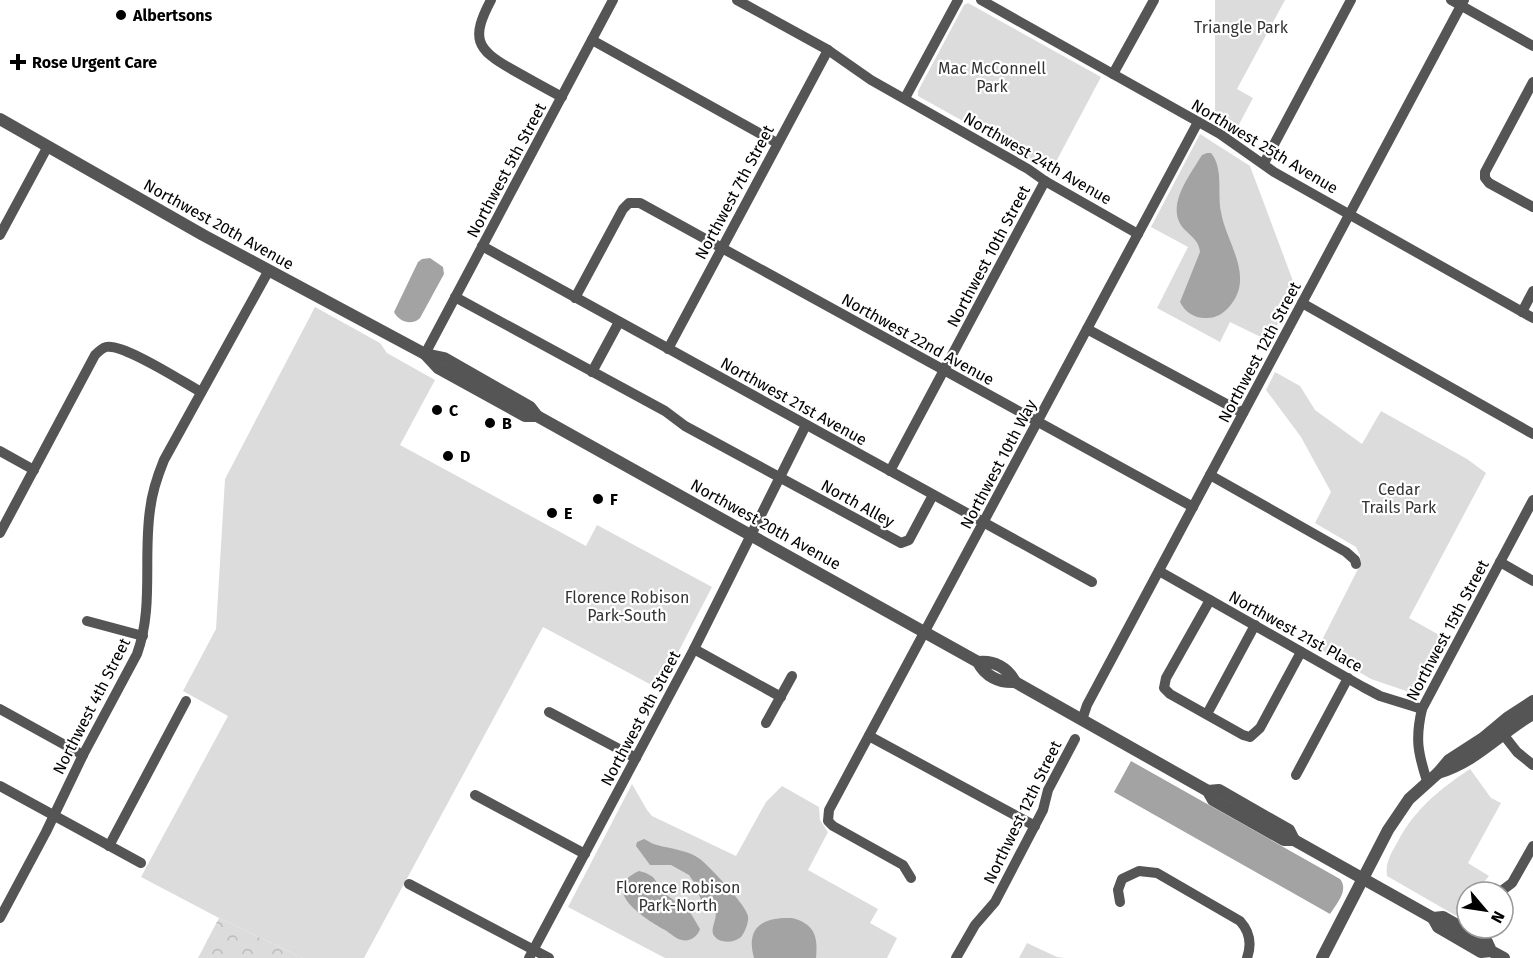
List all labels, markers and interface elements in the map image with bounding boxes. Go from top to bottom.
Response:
place label: Albertsons [132,6,212,25]
marker: Albertsons [114,8,128,22]
park label: Triangle Park [1194,18,1289,37]
marker: Rose Urgent Care [9,53,27,71]
place label: Rose Urgent Care [32,53,157,72]
park label: Mac McConnell Park [938,59,1046,96]
street label: Northwest 25th Avenue [1188,95,1341,198]
street label: Northwest 5th Street [463,99,550,241]
street label: Northwest 24th Avenue [960,108,1115,209]
street label: Northwest 7th Street [691,122,778,263]
street label: Northwest 20th Avenue [140,175,297,274]
street label: Northwest 10th Street [943,182,1034,330]
street label: Northwest 12th Street [1214,278,1305,426]
street label: Northwest 22nd Avenue [838,290,997,389]
street label: Northwest 21st Avenue [717,353,870,450]
street label: Northwest 10th Way [956,396,1041,532]
place label: C [449,401,459,420]
marker: C [430,403,444,417]
place label: B [502,414,512,433]
marker: B [483,416,497,430]
place label: D [460,447,470,466]
marker: D [441,449,455,463]
street label: Northwest 20th Avenue [687,475,844,574]
street label: North Alley [818,476,898,531]
park label: Cedar Trails Park [1362,480,1437,517]
place label: F [610,490,618,509]
marker: F [591,492,605,506]
place label: E [564,504,572,523]
marker: E [545,506,559,520]
street label: Northwest 15th Street [1402,556,1493,704]
street label: Northwest 21st Place [1226,587,1366,676]
park label: Florence Robison Park-South [565,588,689,625]
street label: Northwest 4th Street [49,635,134,778]
street label: Northwest 9th Street [597,647,684,789]
street label: Northwest 12th Street [980,737,1065,887]
park label: Florence Robison Park-North [616,878,740,915]
north arrow [1455,880,1515,940]
text: N [1487,908,1509,926]

